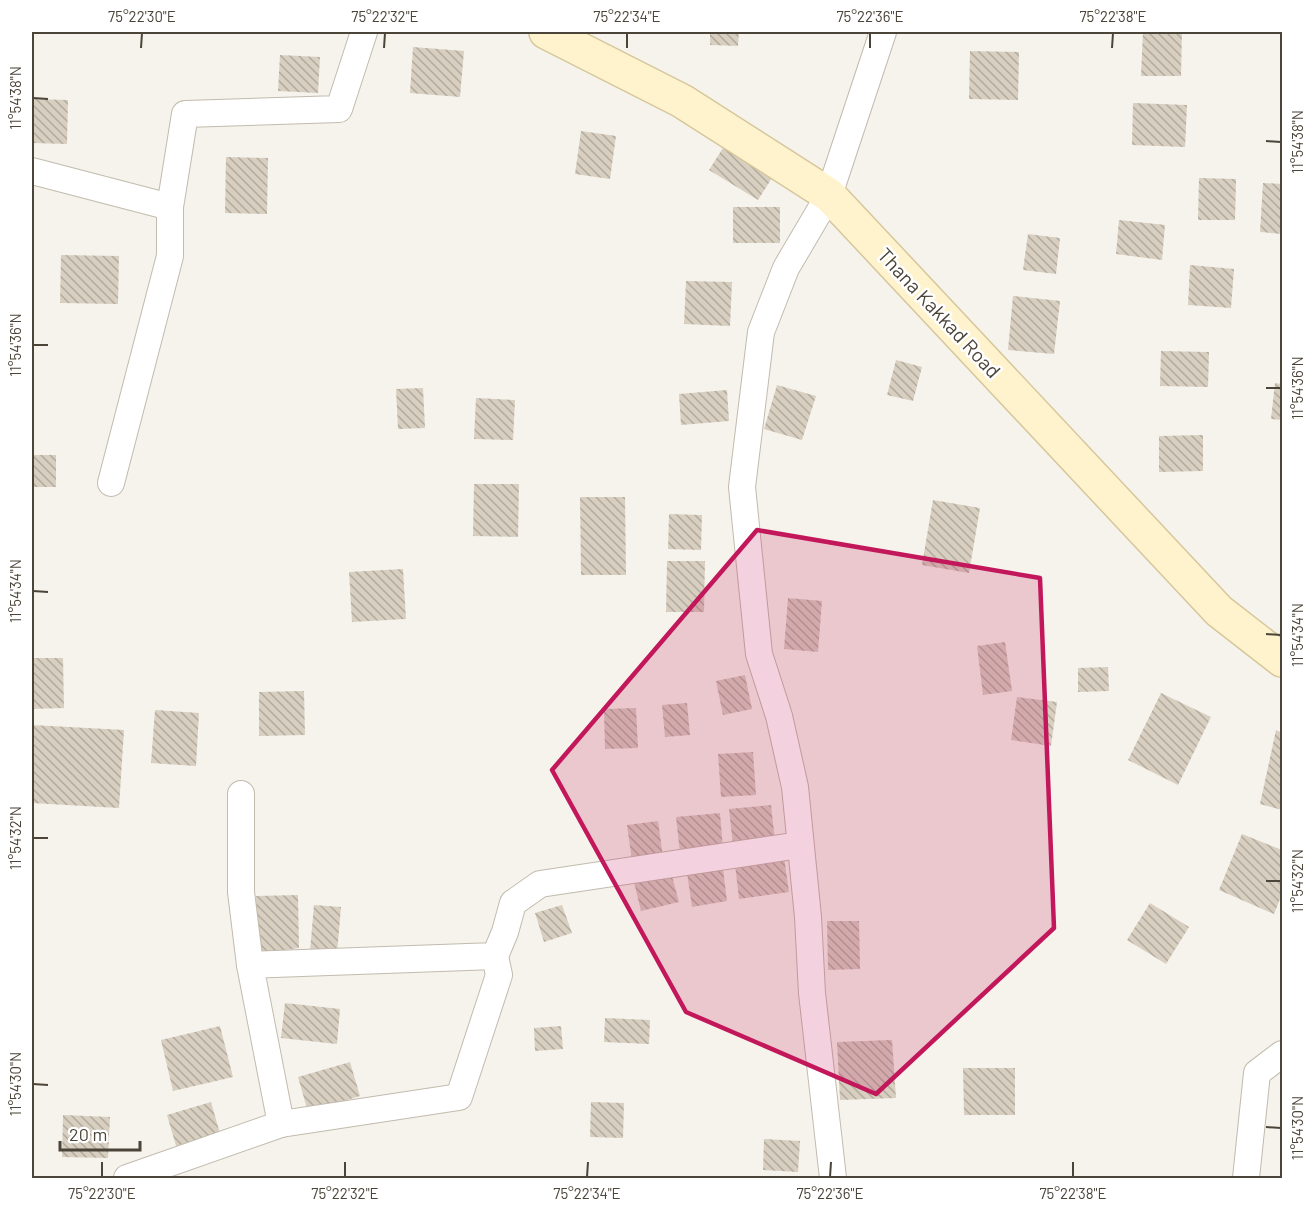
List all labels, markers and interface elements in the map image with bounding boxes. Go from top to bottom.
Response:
text: 75°22'30"E [108,7,176,25]
text: 75°22'32"E [351,7,419,25]
text: 75°22'34"E [593,7,661,25]
text: 75°22'36"E [836,7,904,25]
text: 75°22'38"E [1079,7,1147,25]
text: 11°54'38"N [6,66,24,130]
text: 11°54'38"N [1288,110,1306,174]
street label: Thana Kakkad Road [873,242,1006,382]
text: 11°54'36"N [6,313,24,377]
text: 11°54'36"N [1288,356,1306,420]
text: 11°54'34"N [6,559,24,623]
text: 11°54'34"N [1288,603,1306,667]
text: 11°54'32"N [6,806,24,870]
text: 11°54'32"N [1288,849,1306,913]
text: 11°54'30"N [6,1052,24,1116]
text: 11°54'30"N [1288,1096,1306,1160]
scale bar [60,1114,140,1152]
text: 20 m [69,1123,107,1145]
text: 75°22'30"E [68,1184,136,1202]
text: 75°22'32"E [311,1184,379,1202]
text: 75°22'34"E [553,1184,621,1202]
text: 75°22'36"E [796,1184,864,1202]
text: 75°22'38"E [1039,1184,1107,1202]

